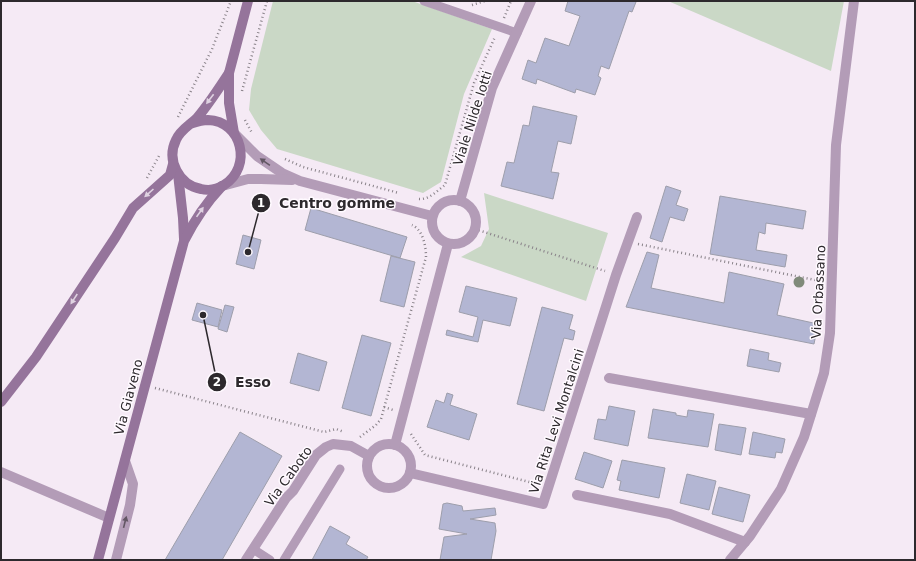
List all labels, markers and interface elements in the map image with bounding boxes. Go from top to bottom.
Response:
street label: Viale Nilde Iotti [450,69,495,167]
one-way arrow [206,94,215,105]
one-way arrow [260,158,271,166]
one-way arrow [144,189,154,198]
callout: Centro gomme [251,190,403,216]
text: Centro gomme [279,195,395,211]
text: 1 [257,196,265,210]
one-way arrow [196,206,204,217]
street label: Via Orbassano [809,245,828,339]
one-way arrow [70,294,78,304]
street label: Via Rita Levi Montalcini [526,347,587,495]
street label: Via Giaveno [111,358,146,437]
callout: Esso [207,369,279,395]
text: Esso [235,374,271,390]
text: 2 [213,375,221,389]
street label: Via Caboto [262,443,315,509]
one-way arrow [123,516,129,528]

